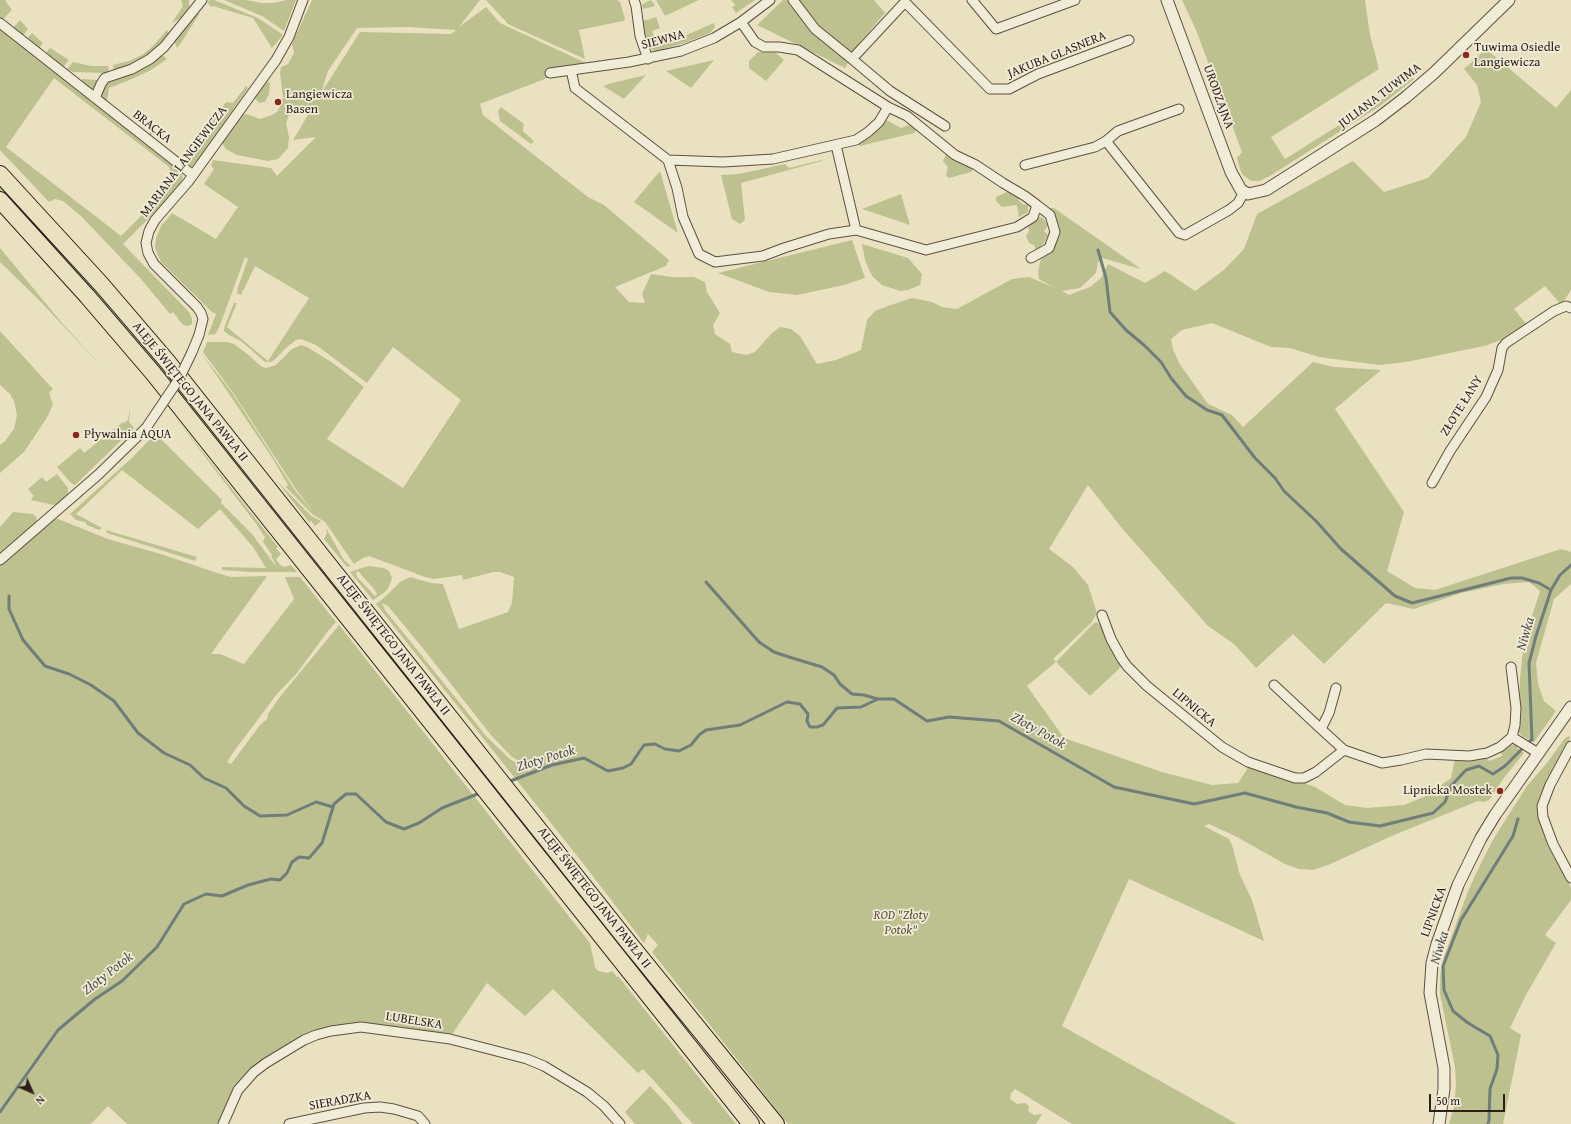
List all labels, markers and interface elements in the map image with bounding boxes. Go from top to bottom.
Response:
street label: SIEWNA [640,27,686,53]
street label: JAKUBA GLASNERA [1005,28,1109,82]
place label: Tuwima Osiedle Langiewicza [1474,40,1560,71]
marker: Tuwima Osiedle Langiewicza [1461,50,1471,60]
street label: JULIANA TUWIMA [1336,60,1424,132]
street label: URODZAJNA [1199,63,1237,131]
place label: Langiewicza Basen [286,87,352,118]
marker: Langiewicza Basen [273,97,283,107]
street label: MARIANA LANGIEWICZA [137,103,231,221]
street label: BRACKA [129,107,175,147]
street label: ALEJE ŚWIĘTEGO JANA PAWŁA II [129,319,251,465]
street label: ZŁOTE ŁANY [1437,373,1487,439]
place label: Pływalnia AQUA [84,427,171,443]
marker: Pływalnia AQUA [71,430,81,440]
street label: ALEJE ŚWIĘTEGO JANA PAWŁA II [333,571,453,719]
water label: Niwka [1513,615,1539,653]
street label: LIPNICKA [1169,685,1219,731]
water label: Złoty Potok [1008,709,1068,753]
water label: Złoty Potok [515,742,577,776]
place label: Lipnicka Mostek [1403,783,1492,799]
marker: Lipnicka Mostek [1495,786,1505,796]
street label: ALEJE ŚWIĘTEGO JANA PAWŁA II [534,824,654,972]
street label: LIPNICKA [1418,885,1450,939]
park label: ROD "Złoty Potok" [873,908,929,939]
water label: Niwka [1427,929,1453,967]
water label: Złoty Potok [79,949,137,999]
street label: LUBELSKA [385,1009,443,1033]
north arrow [12,1072,52,1112]
scale bar [1431,1086,1507,1112]
street label: SIERADZKA [308,1088,372,1114]
text: N [32,1092,49,1109]
text: 50 m [1436,1092,1460,1109]

